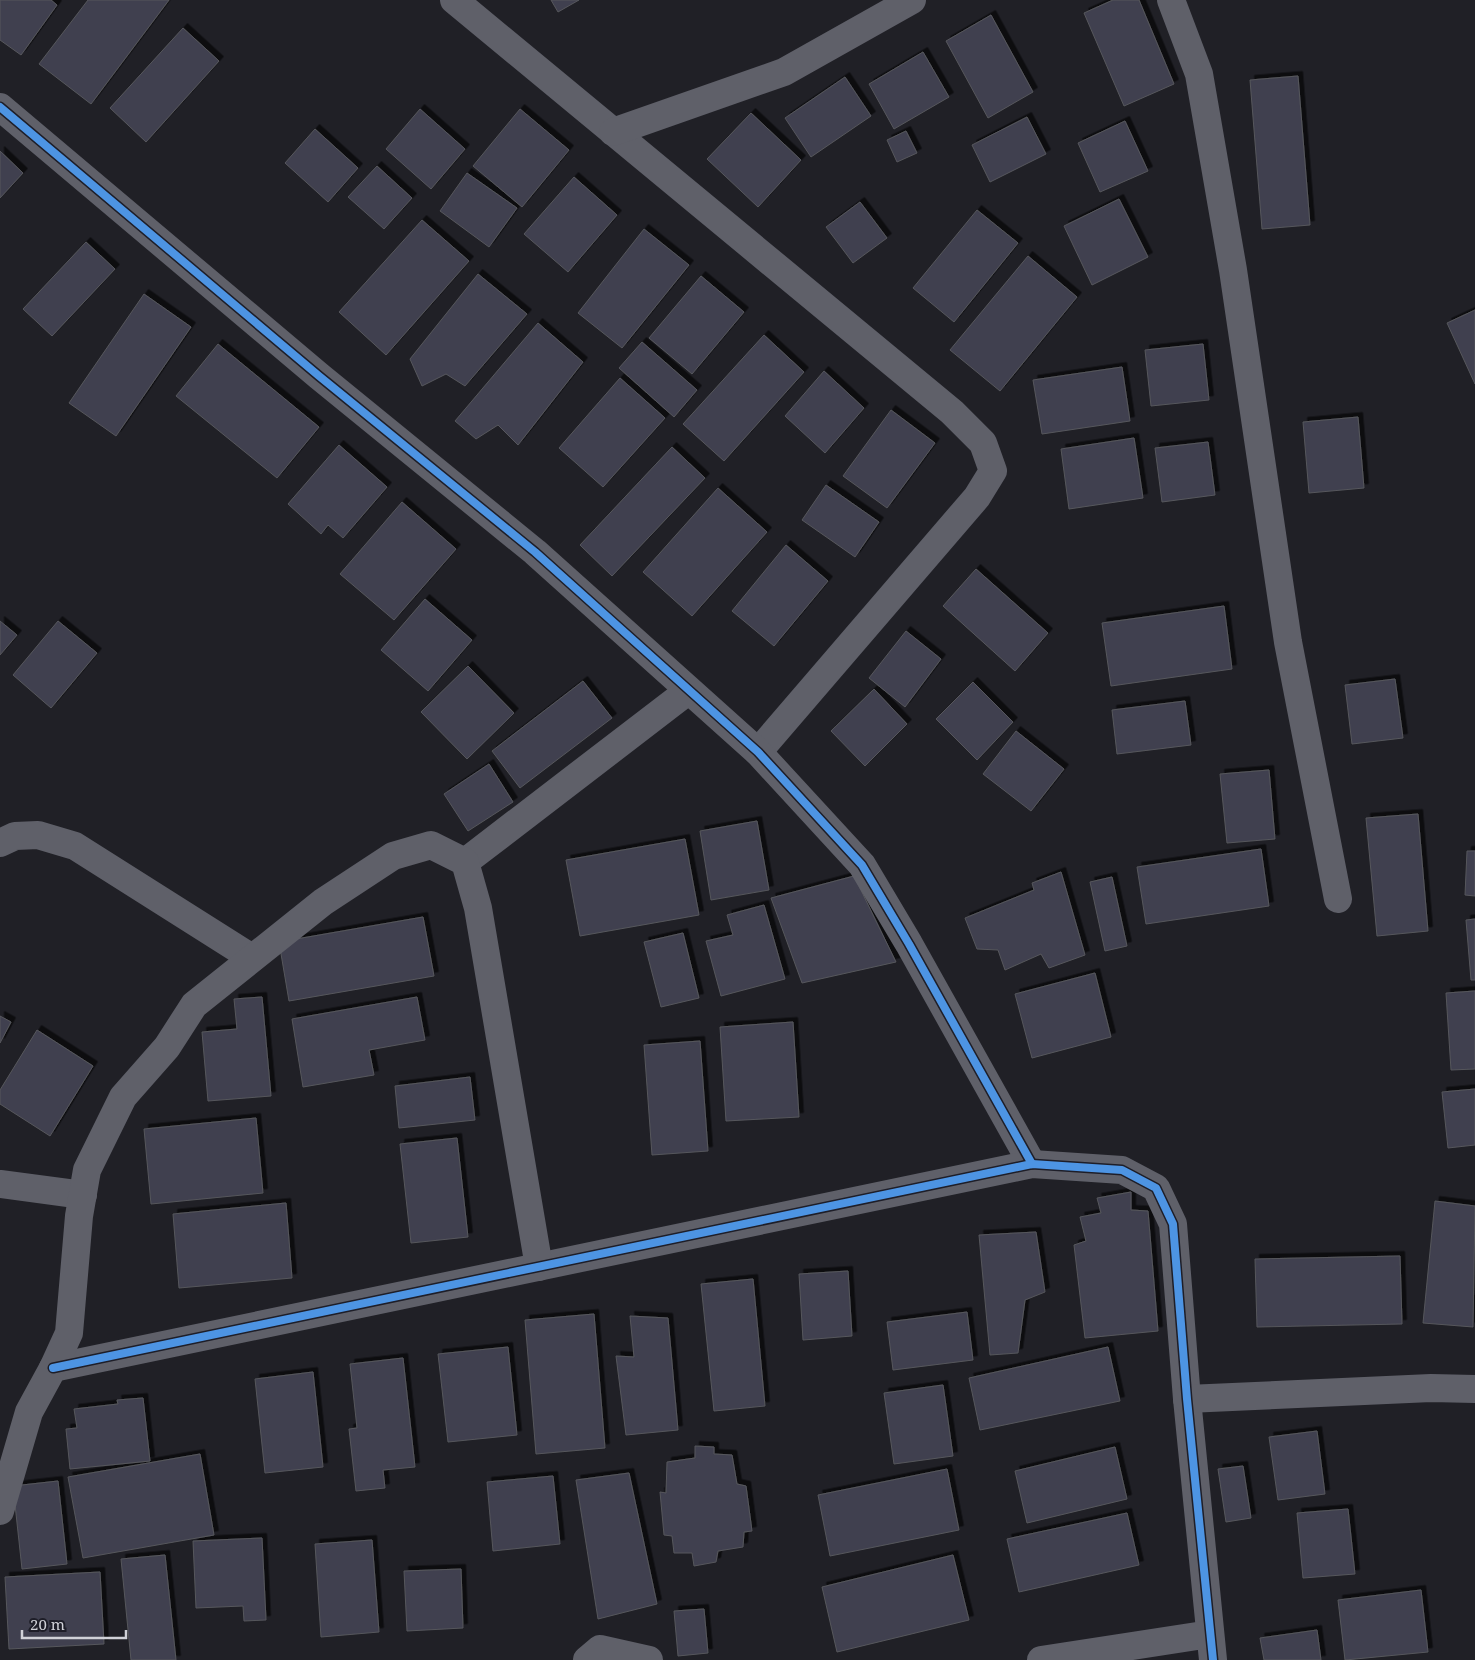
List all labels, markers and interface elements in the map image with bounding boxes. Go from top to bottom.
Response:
scale bar [22,1608,126,1640]
text: 20 m [30,1614,65,1634]

